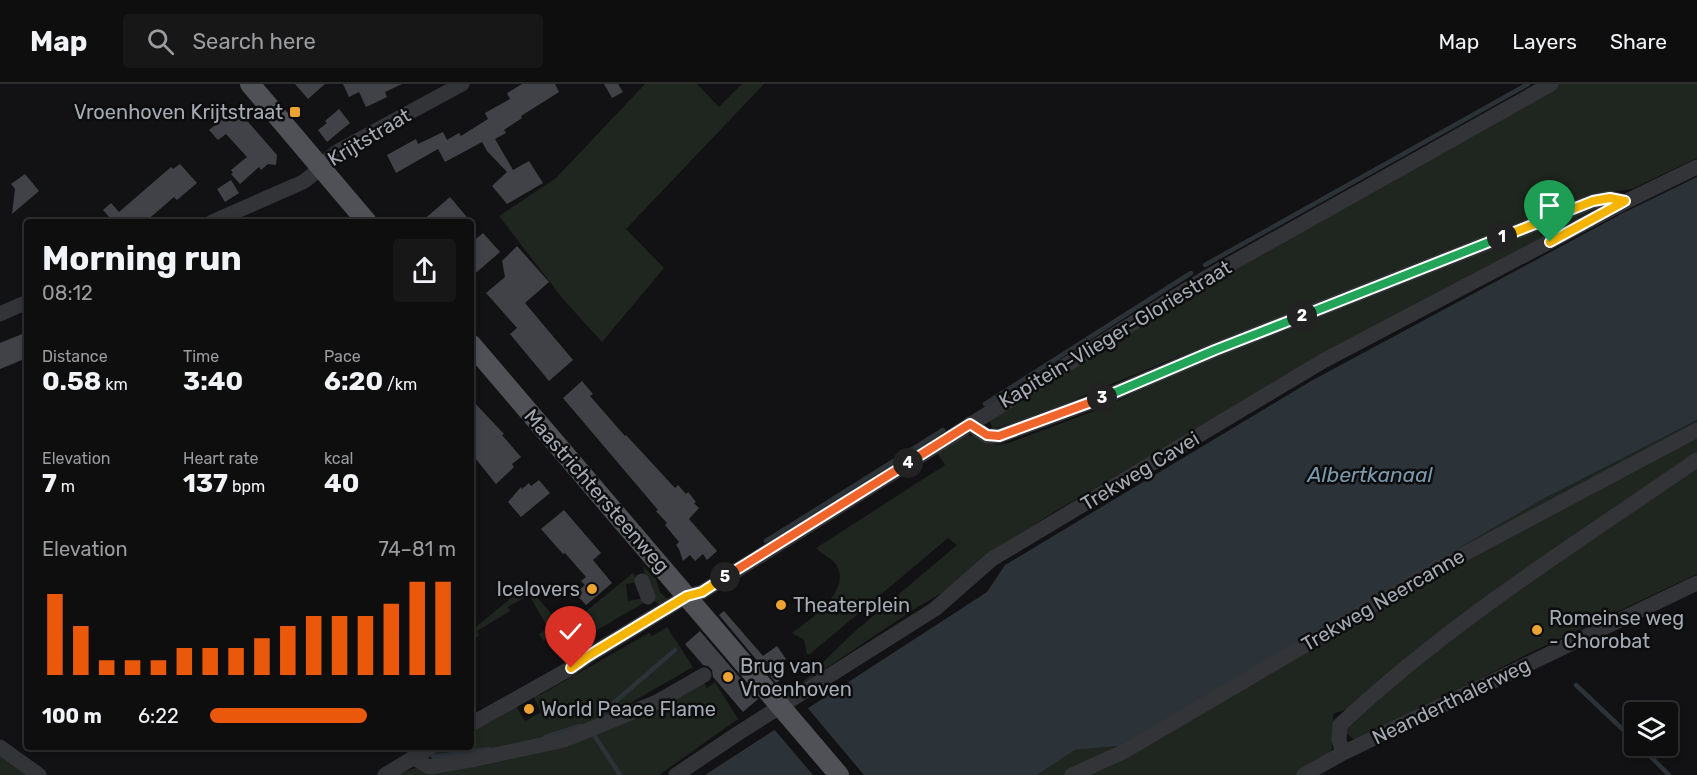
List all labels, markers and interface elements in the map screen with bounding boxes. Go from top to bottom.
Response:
search box [123,14,543,68]
text: Map [30,25,87,58]
icon: search [144,25,177,58]
text: Search here [192,28,316,55]
text: Map [1438,29,1479,54]
text: Layers [1512,29,1577,54]
text: Share [1610,29,1667,54]
place label: Vroenhoven Krijtstraat [74,100,283,124]
street label: Krijtstraat [323,103,415,171]
marker: Vroenhoven Krijtstraat [288,105,302,119]
pin [1524,180,1575,242]
icon: arrive [1533,189,1566,222]
pin: 1 [1487,222,1517,252]
text: 1 [1498,227,1506,246]
text: Morning run [42,239,242,278]
button: share [393,239,456,302]
street label: Kapitein-Vlieger-Gloriestraat [994,255,1236,413]
text: 08:12 [42,281,93,305]
pin: 2 [1287,301,1317,331]
text: 2 [1297,306,1307,325]
text: Distance [42,347,108,366]
text: Time [183,347,219,366]
text: Pace [324,347,361,366]
text: 0.58 [42,366,101,397]
text: 3:40 [183,366,243,397]
text: 6:20 [324,366,383,397]
text: km [101,375,128,394]
text: /km [383,375,417,394]
pin: 3 [1087,383,1117,413]
text: 3 [1097,388,1107,407]
street label: Maastrichtersteenweg [519,404,675,578]
street label: Trekweg Cavei [1077,426,1203,516]
pin: 4 [893,448,923,478]
text: Elevation [42,449,111,468]
text: Heart rate [183,449,258,468]
text: kcal [324,449,353,468]
text: 4 [903,453,913,472]
water label: Albertkanaal [1306,462,1433,487]
text: 7 [42,468,57,499]
text: 137 [183,468,228,499]
text: 40 [324,468,359,499]
text: m [57,477,75,496]
text: bpm [228,477,265,496]
text: Elevation [42,537,128,561]
text: 74–81 m [379,537,456,561]
street label: Trekweg Neercanne [1297,544,1469,656]
pin: 5 [710,562,740,592]
text: 5 [720,567,730,586]
place label: Icelovers [497,577,580,601]
marker: Icelovers [585,582,599,596]
place label: Theaterplein [793,593,910,617]
marker: Theaterplein [774,598,788,612]
pin [545,606,596,668]
place label: Romeinse weg - Chorobat [1549,606,1684,653]
icon: check [554,615,587,648]
marker: Romeinse weg - Chorobat [1530,623,1544,637]
street label: Neanderthalerweg [1368,652,1534,750]
place label: Brug van Vroenhoven [740,654,852,701]
marker: Brug van Vroenhoven [721,670,735,684]
place label: World Peace Flame [541,697,716,721]
marker: World Peace Flame [522,702,536,716]
map controls [1624,702,1678,756]
button: layers [1624,702,1678,756]
text: 100 m [42,704,102,728]
text: 6:22 [138,704,179,728]

